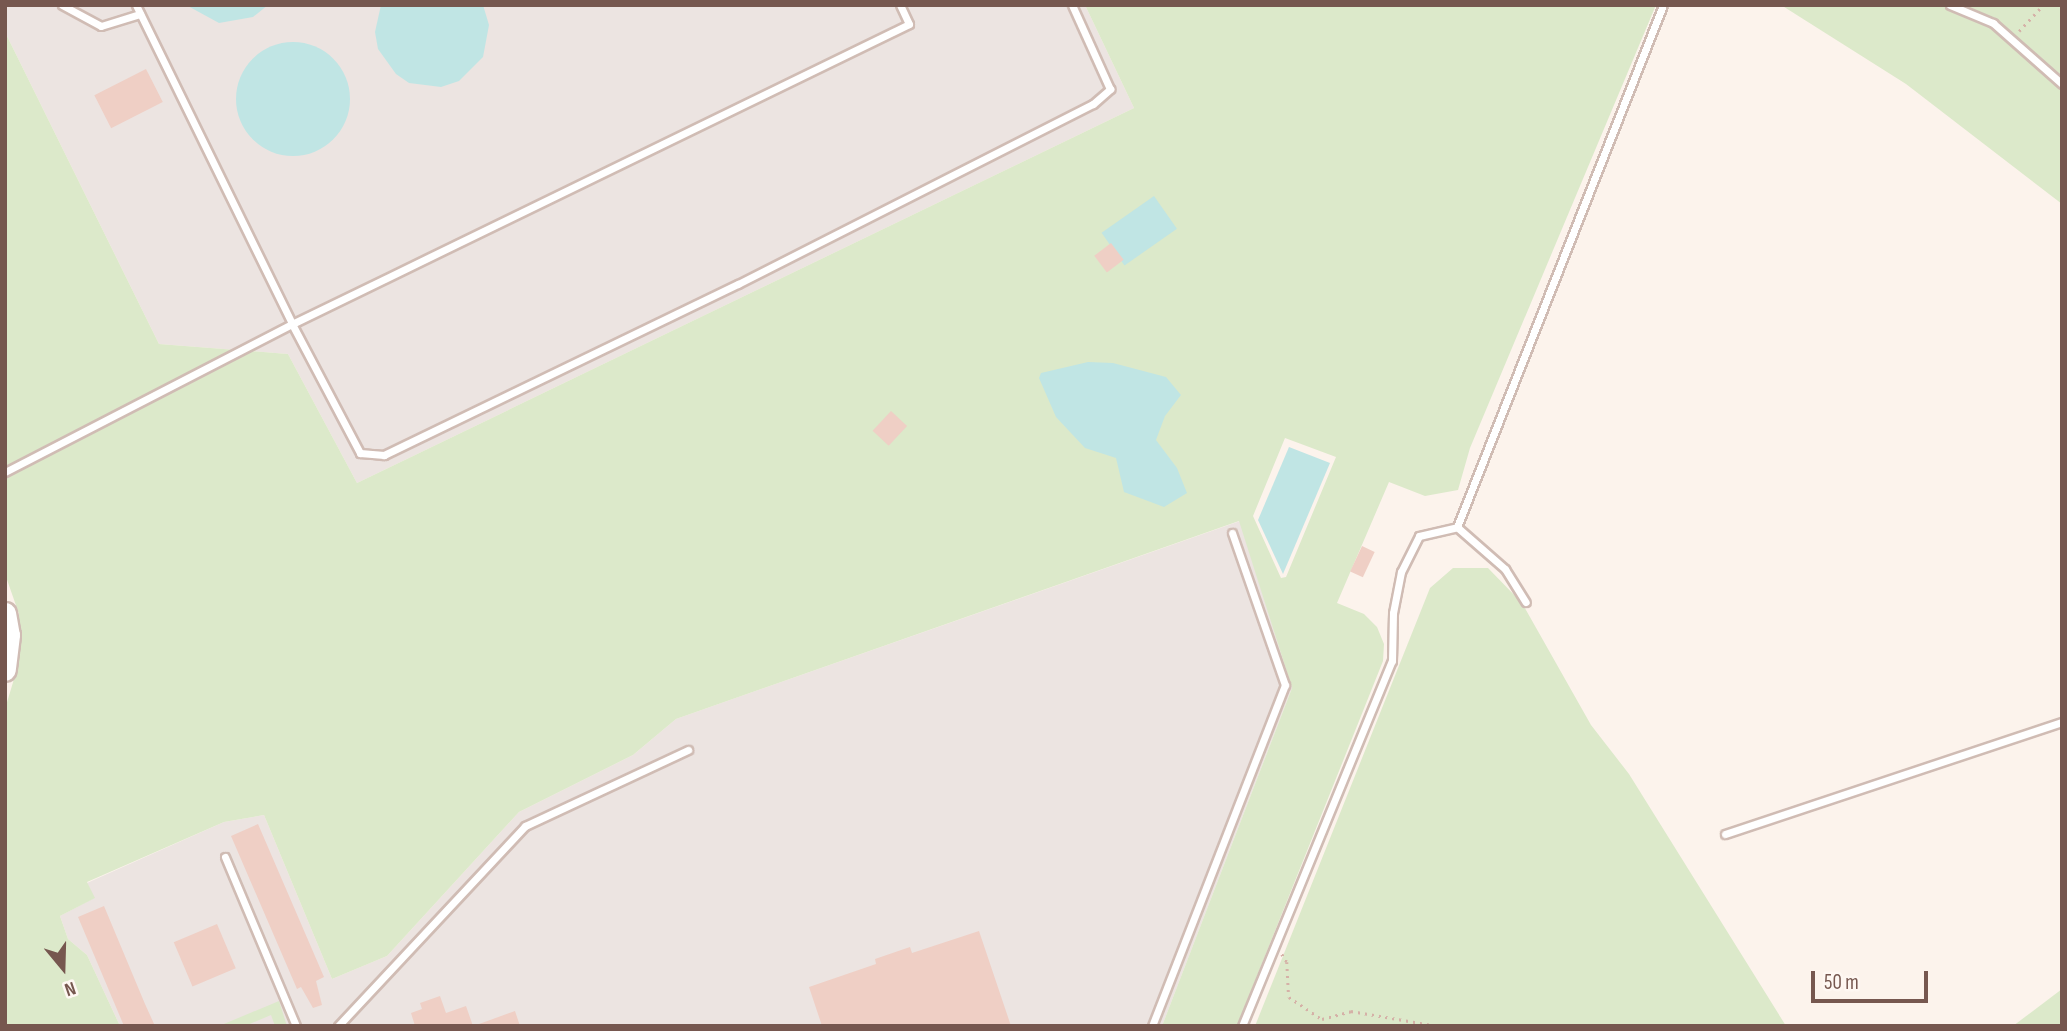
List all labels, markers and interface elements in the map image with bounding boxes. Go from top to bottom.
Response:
north arrow [28,933,98,1003]
scale bar [1815,958,1932,1002]
text: 50 m [1824,970,1859,995]
text: N [61,976,79,1001]

